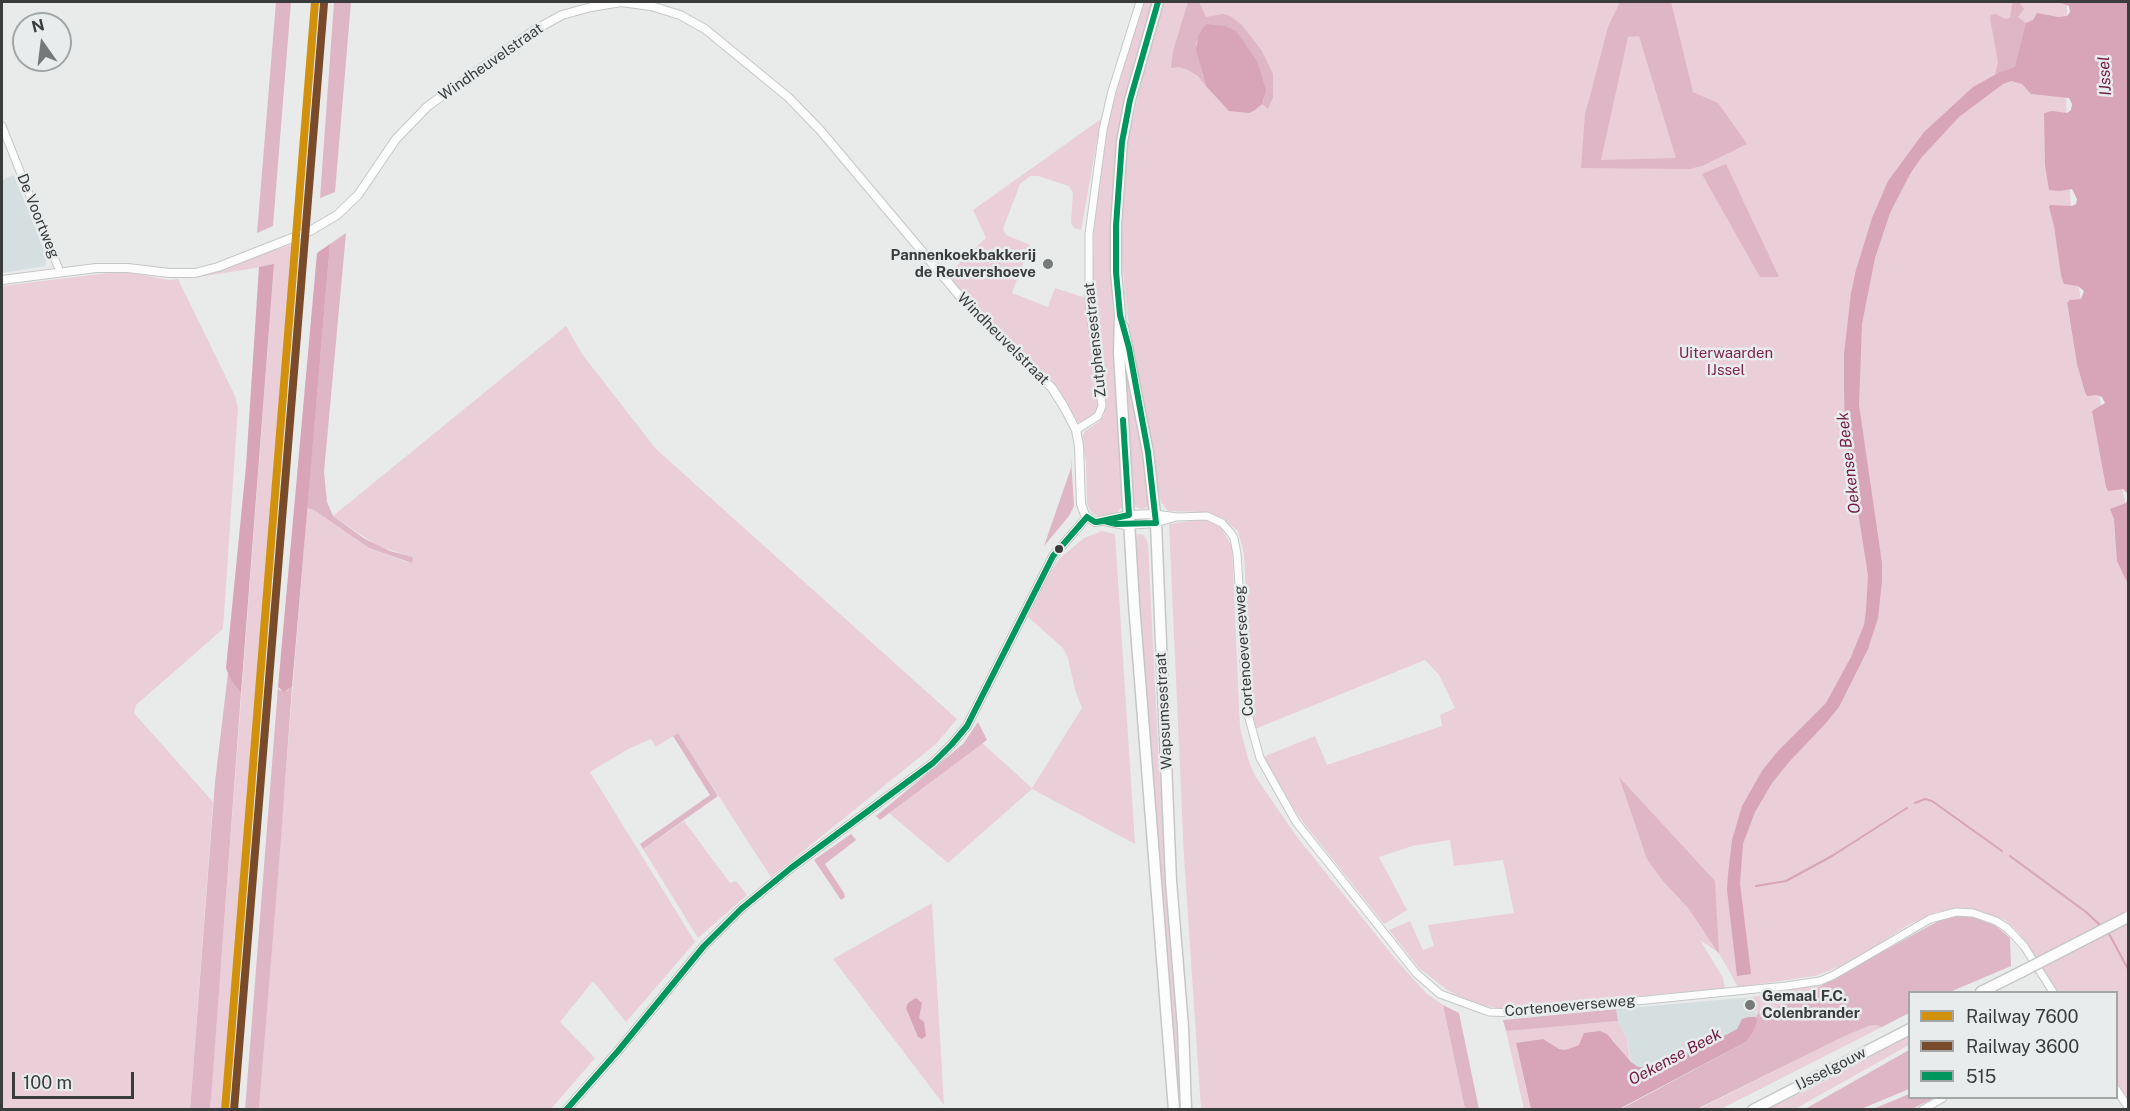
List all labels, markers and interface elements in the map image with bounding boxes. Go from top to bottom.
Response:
north arrow [12,12,72,72]
text: N [30,15,46,37]
street label: Windheuvelstraat [436,19,546,105]
water label: IJssel [2094,56,2116,96]
street label: De Voortweg [13,171,63,261]
place label: Pannenkoekbakkerij de Reuvershoeve [891,246,1036,281]
marker: Pannenkoekbakkerij de Reuvershoeve [1041,257,1055,271]
street label: Zutphensestraat [1080,282,1110,398]
street label: Windheuvelstraat [953,289,1053,389]
park label: Uiterwaarden IJssel [1679,344,1773,379]
water label: Oekense Beek [1833,411,1865,515]
unlabelled marker [1053,543,1065,555]
street label: Cortenoeverseweg [1230,585,1258,717]
street label: Wapsumsestraat [1152,652,1176,770]
place label: Gemaal F.C. Colenbrander [1762,987,1860,1022]
street label: Cortenoeverseweg [1504,991,1636,1021]
legend [1908,991,2118,1099]
marker: Gemaal F.C. Colenbrander [1743,998,1757,1012]
text: Railway 7600 [1966,1006,2079,1027]
water label: Oekense Beek [1625,1024,1725,1090]
text: Railway 3600 [1966,1036,2079,1057]
street label: IJsselgouw [1793,1044,1869,1094]
scale bar [15,1060,136,1098]
text: 515 [1966,1066,1996,1087]
text: 100 m [23,1072,72,1093]

